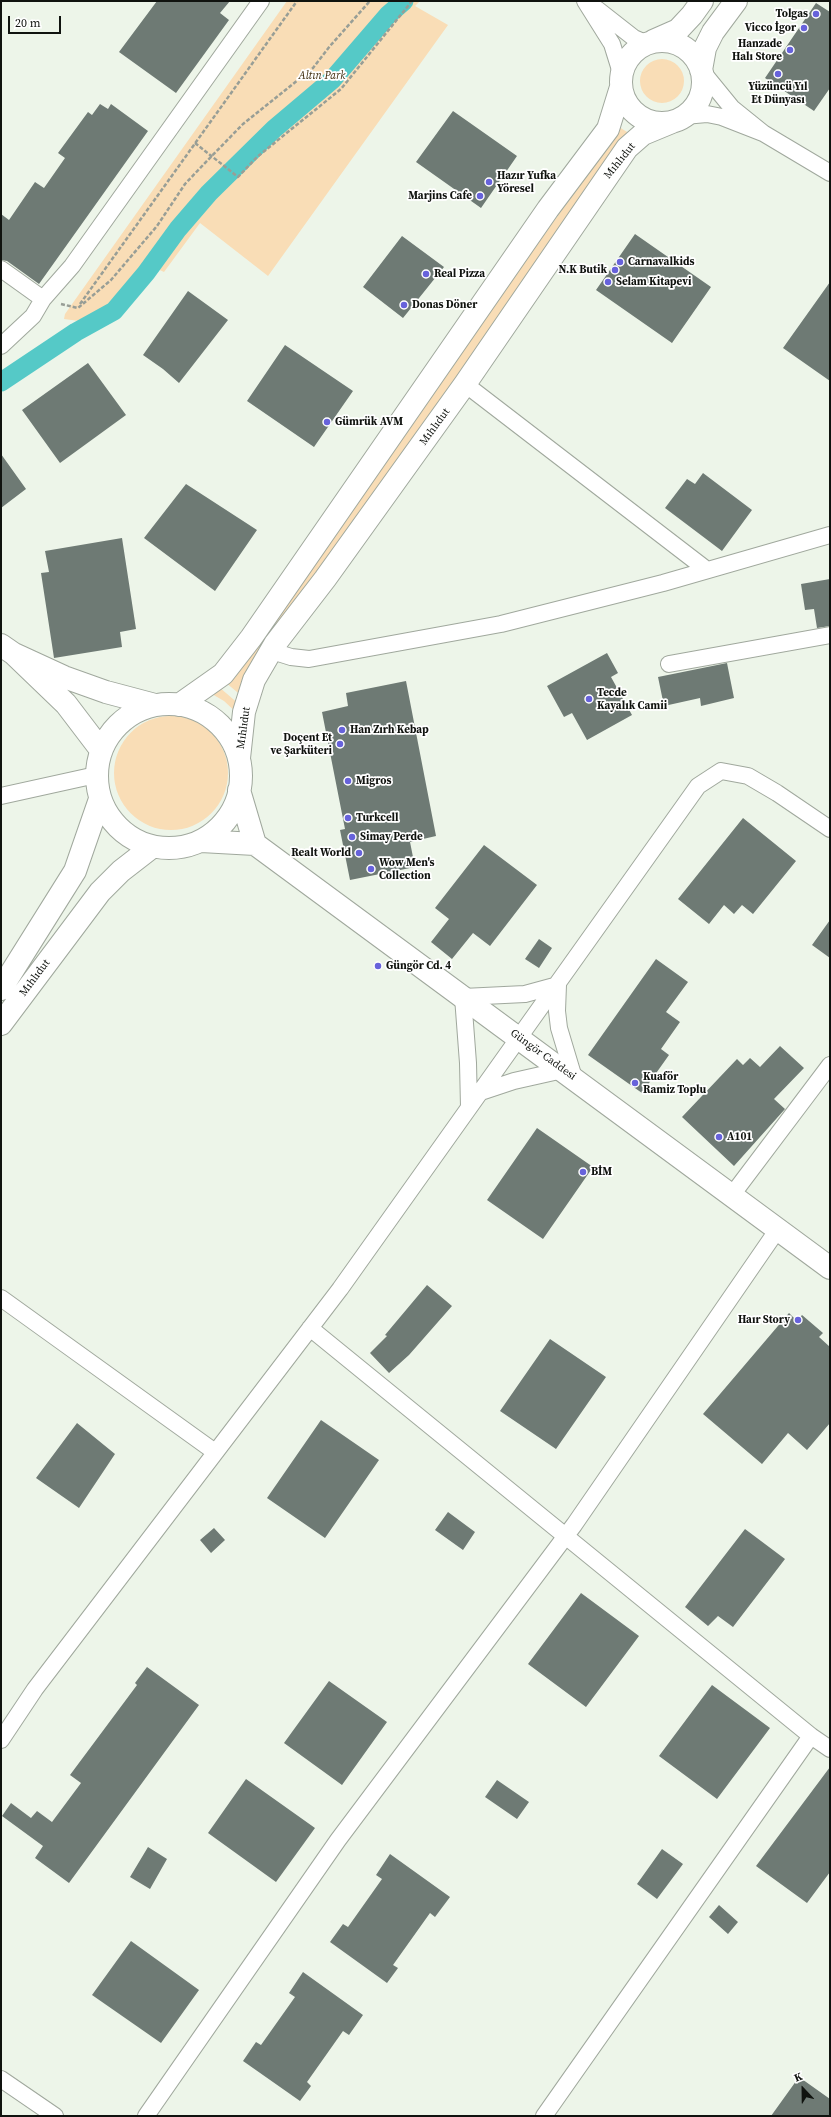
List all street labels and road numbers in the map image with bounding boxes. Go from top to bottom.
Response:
street label: Mıhlıdut [602,140,638,182]
street label: Mıhlıdut [417,406,453,448]
street label: Mıhlıdut [235,706,253,750]
street label: Mıhlıdut [17,957,53,999]
street label: Güngör Caddesi [508,1027,578,1083]

